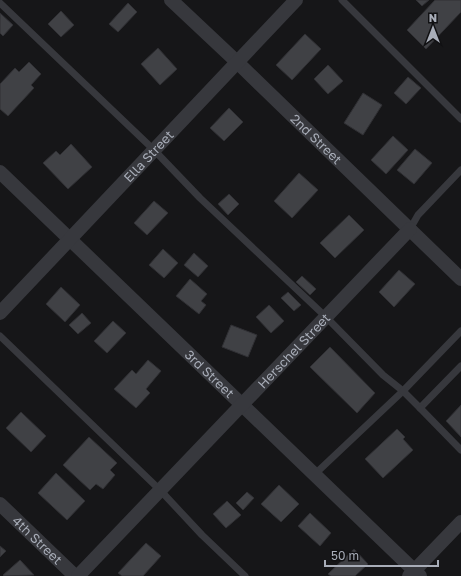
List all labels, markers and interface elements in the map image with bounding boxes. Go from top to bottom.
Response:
north arrow [413,8,453,48]
text: N [429,11,437,24]
street label: 2nd Street [287,110,345,167]
street label: Ella Street [120,127,177,185]
street label: Herschel Street [254,310,333,391]
street label: 3rd Street [182,346,238,401]
street label: 4th Street [9,512,66,568]
scale bar [325,542,438,568]
text: 50 m [331,548,359,563]

